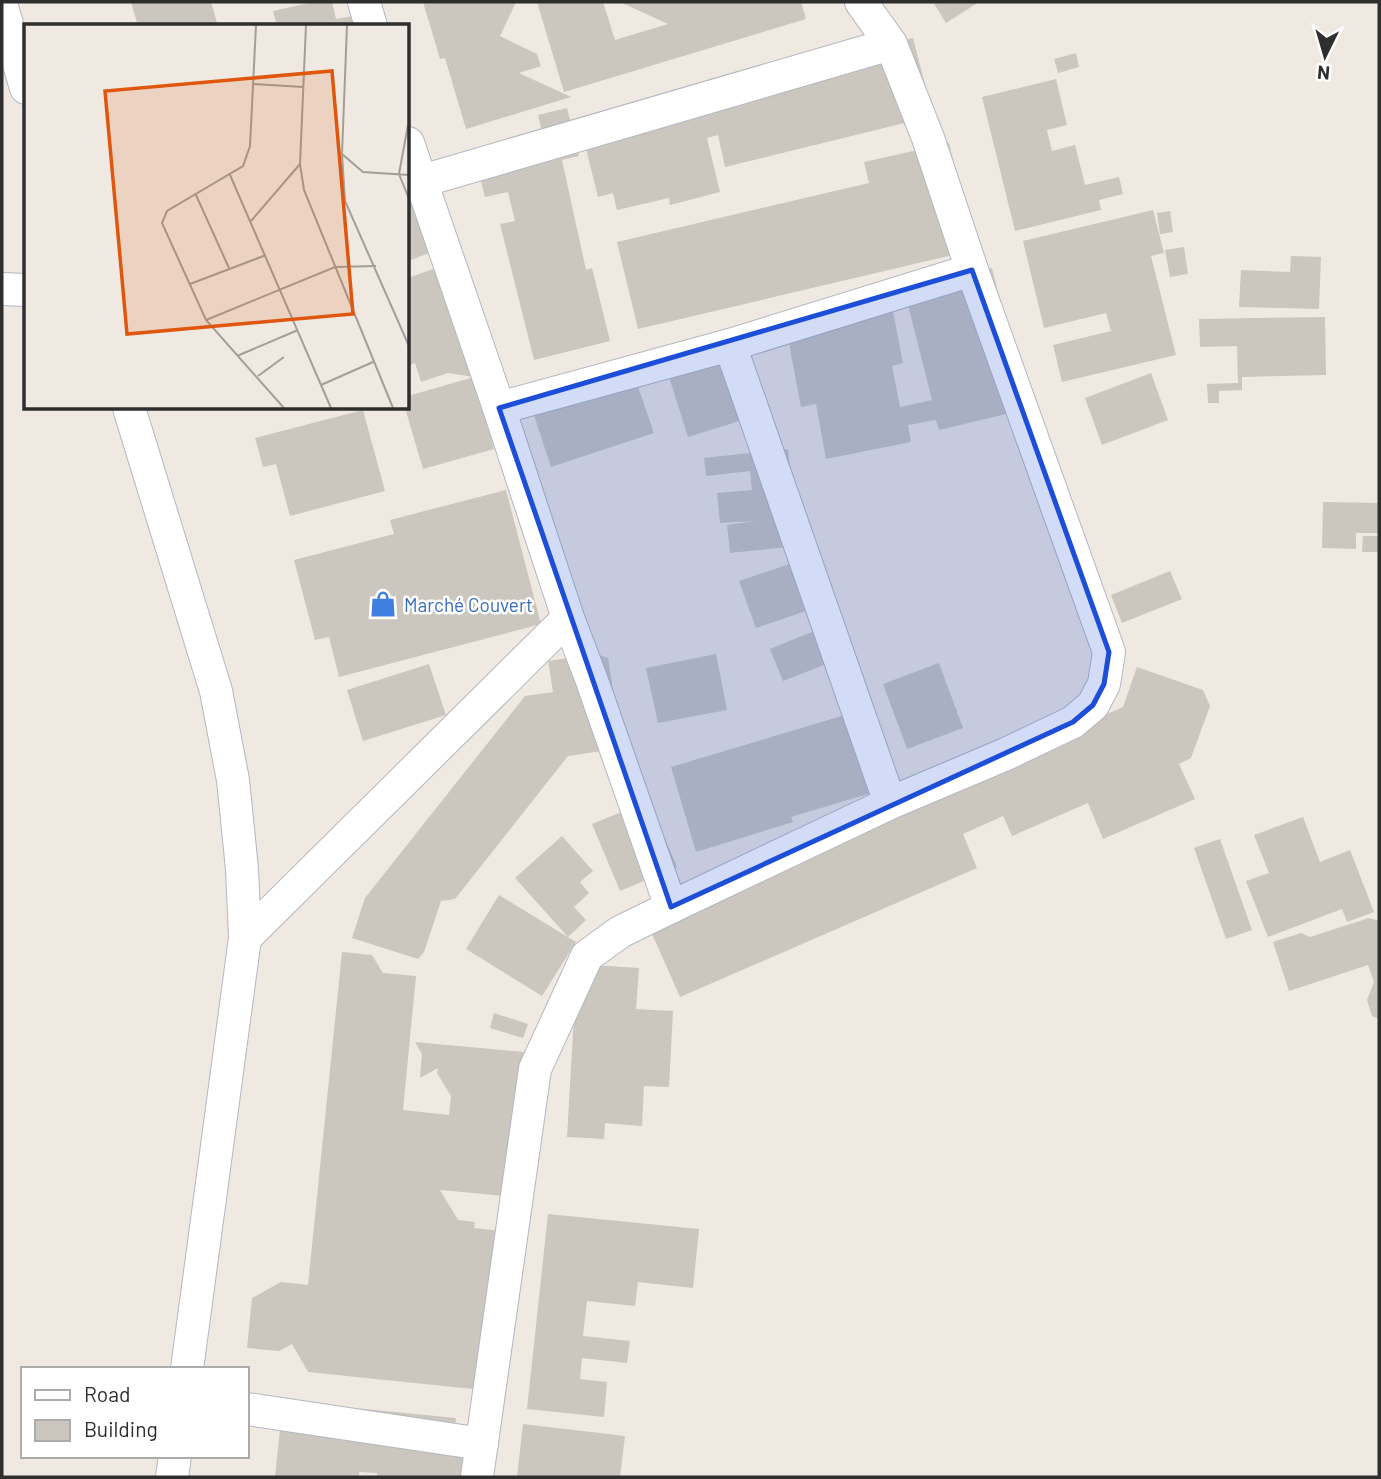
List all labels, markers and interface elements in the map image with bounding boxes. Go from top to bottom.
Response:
north arrow [1290,21,1360,91]
inset map [24,24,410,410]
text: N [1316,61,1331,85]
shop icon: Marché Couvert [368,589,398,619]
place label: Marché Couvert [404,593,533,616]
legend [21,1367,248,1458]
text: Road [84,1381,130,1406]
text: Building [84,1416,158,1441]

